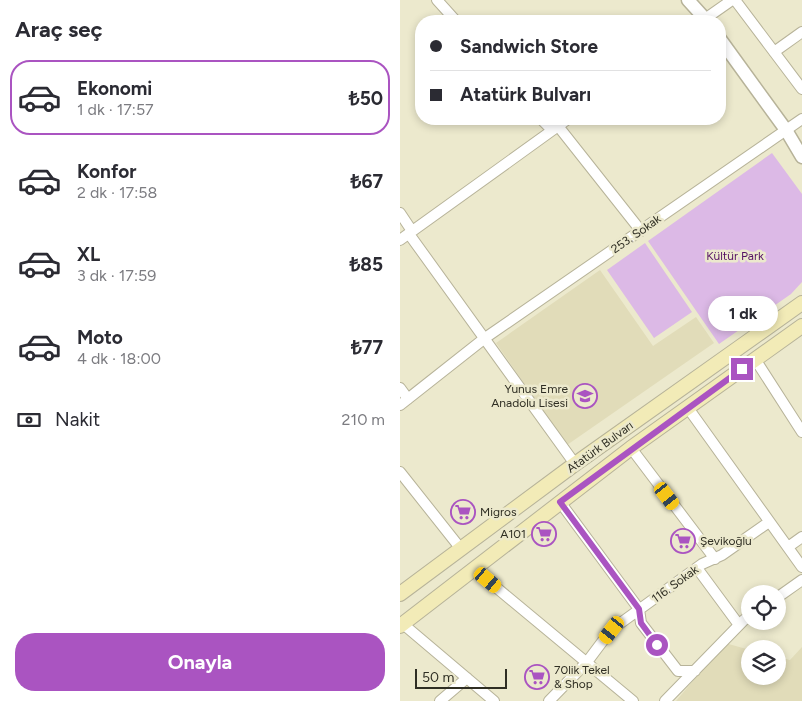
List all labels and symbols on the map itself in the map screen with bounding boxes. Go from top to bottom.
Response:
street label: 253. Sokak [608,212,664,256]
park label: Kültür Park [706,249,764,263]
callout: 1 dk [707,296,777,332]
route end [731,358,753,380]
place label: Yunus Emre Anadolu Lisesi [491,382,568,410]
school or university icon: Yunus Emre Anadolu Lisesi [572,383,598,409]
street label: Atatürk Bulvarı [564,418,636,476]
car [651,480,682,512]
supermarket icon: Migros [450,499,476,525]
place label: Migros [480,505,517,519]
supermarket icon: A101 [531,521,557,547]
place label: A101 [500,527,526,541]
supermarket icon: Şevikoğlu [670,528,696,554]
place label: Şevikoğlu [700,534,752,548]
street label: 116. Sokak [649,562,701,606]
car [471,565,504,595]
car [596,614,627,646]
route start [646,634,668,656]
place label: 70lik Tekel & Shop [554,663,610,691]
supermarket icon: 70lik Tekel & Shop [524,664,550,690]
scale bar [415,666,508,689]

